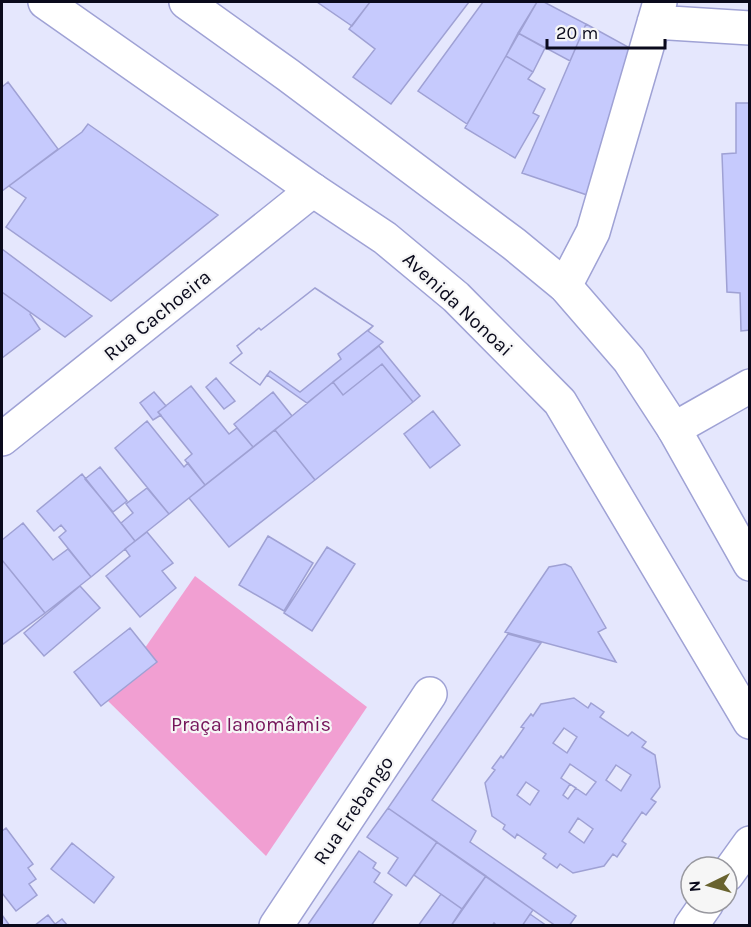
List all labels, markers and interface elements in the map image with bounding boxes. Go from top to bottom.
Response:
scale bar [547,12,666,50]
text: 20 m [556,22,598,44]
street label: Avenida Nonoai [398,248,517,361]
street label: Rua Cachoeira [99,265,216,366]
park label: Praça Ianomâmis [171,713,331,736]
street label: Rua Erebango [309,752,398,869]
north arrow [679,855,739,915]
text: N [685,880,705,893]

